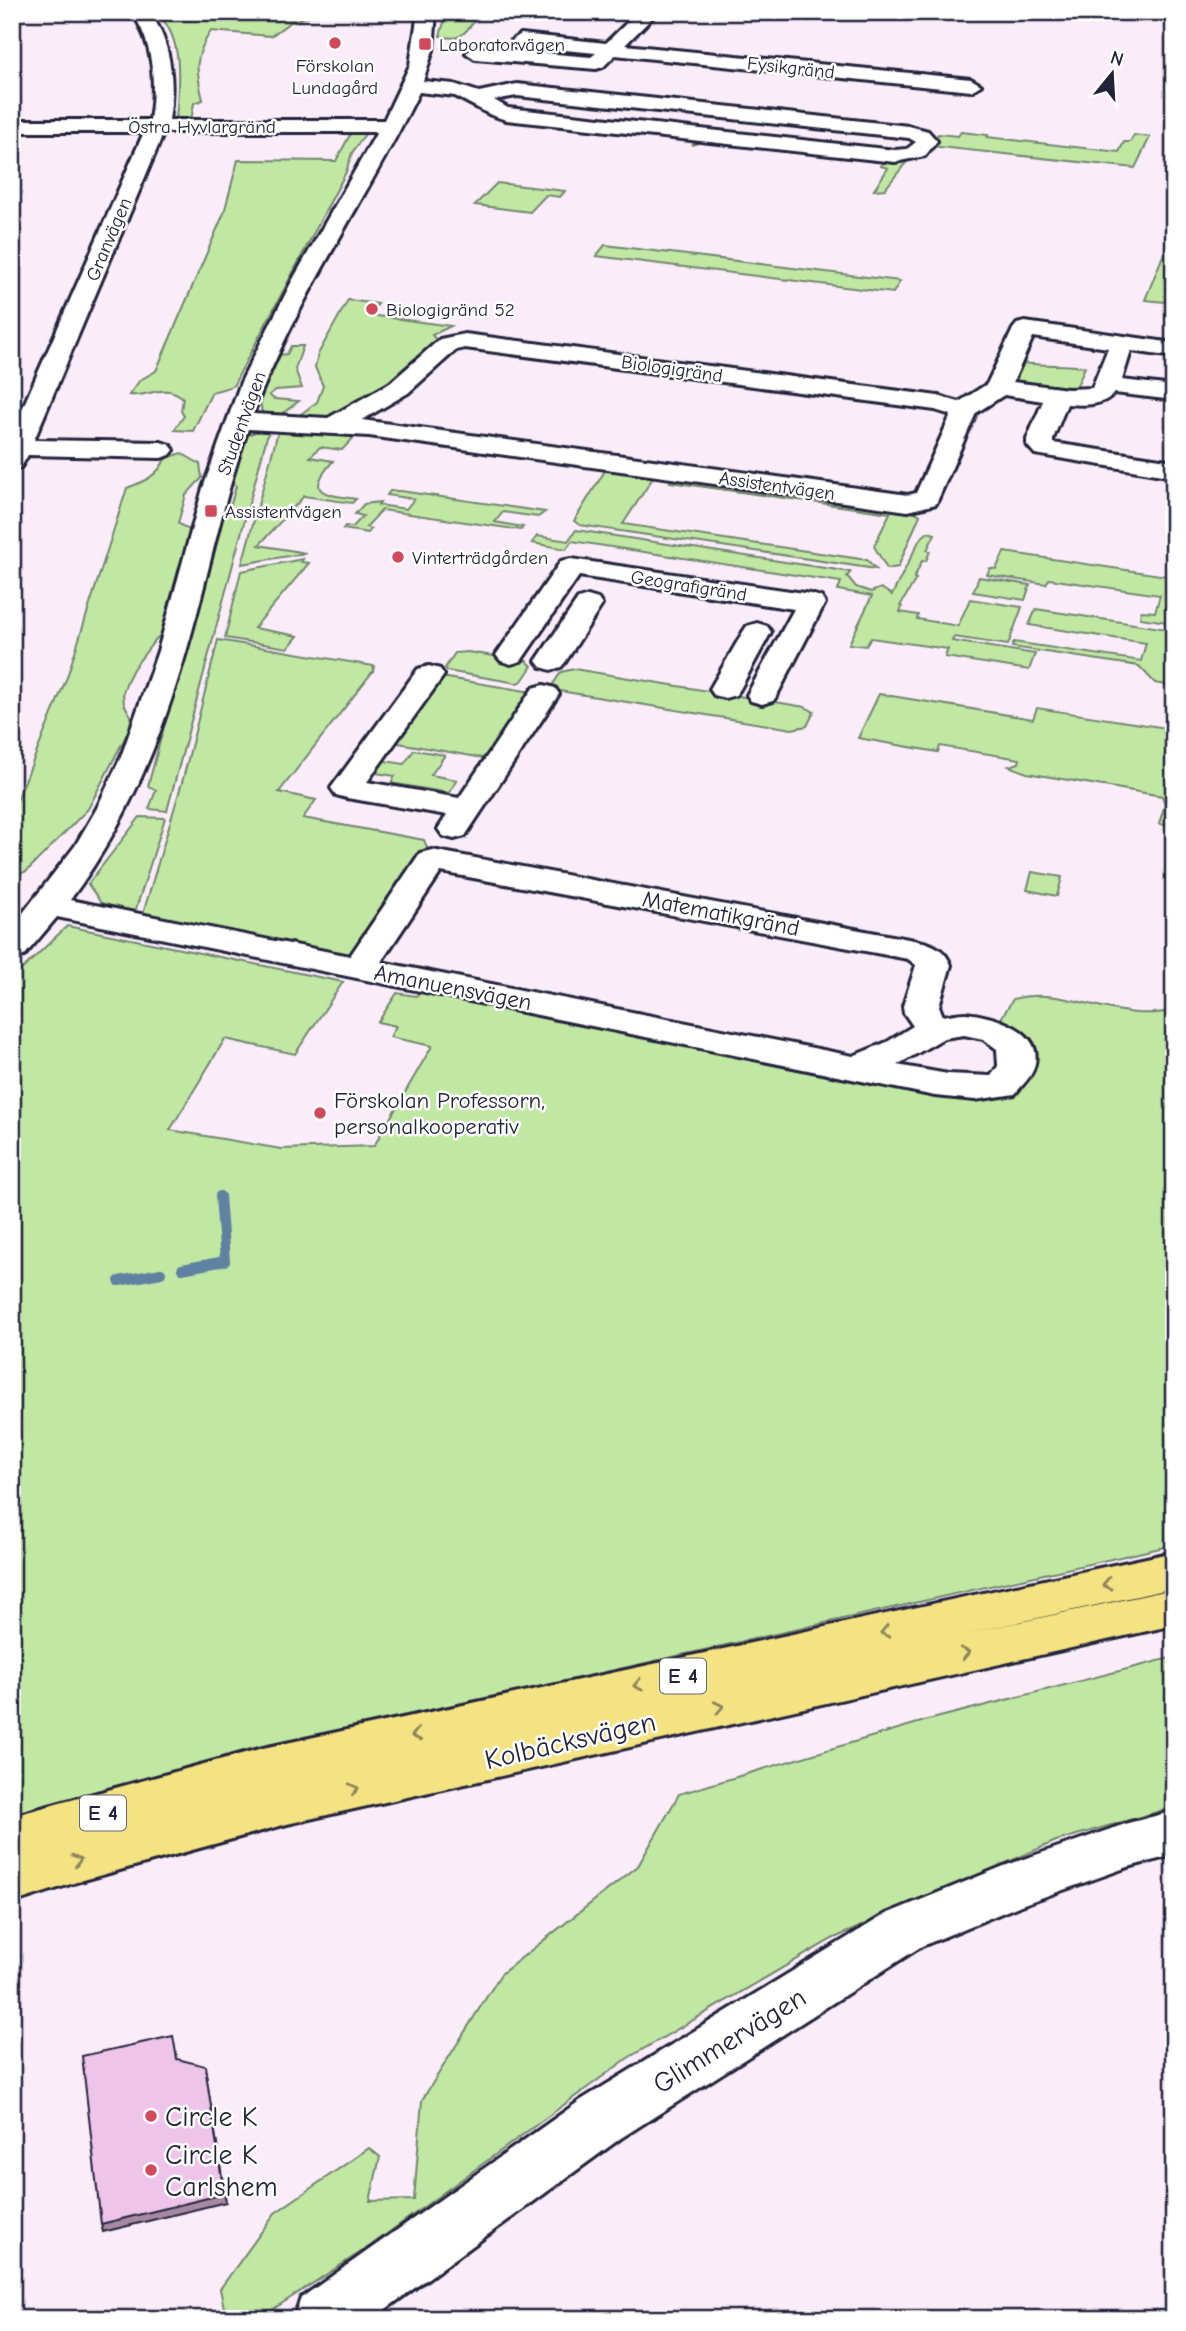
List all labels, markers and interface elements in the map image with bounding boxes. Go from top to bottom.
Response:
place label: Laboratorvägen [439,34,565,56]
marker: Förskolan Lundagård [327,35,343,51]
marker: Laboratorvägen [417,36,433,52]
north arrow [1078,38,1148,108]
text: N [1108,46,1126,71]
street label: Fysikgränd [746,52,836,84]
place label: Förskolan Lundagård [292,55,378,99]
street label: Östra Hyvlargränd [128,116,276,138]
street label: Granvägen [81,194,136,284]
place label: Biologigränd 52 [386,299,515,321]
marker: Biologigränd 52 [364,301,380,317]
street label: Biologigränd [620,351,724,387]
street label: Studentvägen [213,369,271,478]
street label: Assistentvägen [717,467,836,505]
place label: Assistentvägen [225,501,342,523]
marker: Assistentvägen [203,503,219,519]
place label: Vinterträdgården [412,547,548,569]
marker: Vinterträdgården [390,549,406,565]
street label: Geografigränd [629,566,748,606]
street label: Matematikgränd [640,885,802,942]
street label: Amanuensvägen [372,959,534,1016]
place label: Förskolan Professorn, personalkooperativ [334,1087,545,1140]
marker: Förskolan Professorn, personalkooperativ [312,1105,328,1121]
one-way arrow [1101,1576,1113,1591]
one-way arrow [879,1624,891,1639]
one-way arrow [959,1646,971,1661]
road number: E 4 [660,1658,706,1694]
one-way arrow [632,1677,644,1692]
one-way arrow [713,1700,725,1715]
street label: Kolbäcksvägen [482,1706,659,1776]
one-way arrow [410,1726,422,1741]
one-way arrow [348,1782,360,1797]
road number: E 4 [80,1796,126,1830]
one-way arrow [71,1853,83,1868]
street label: Glimmervägen [647,1981,812,2101]
place label: Circle K [165,2101,258,2133]
marker: Circle K [143,2108,159,2124]
place label: Circle K Carlshem [165,2139,278,2203]
marker: Circle K Carlshem [143,2162,159,2178]

